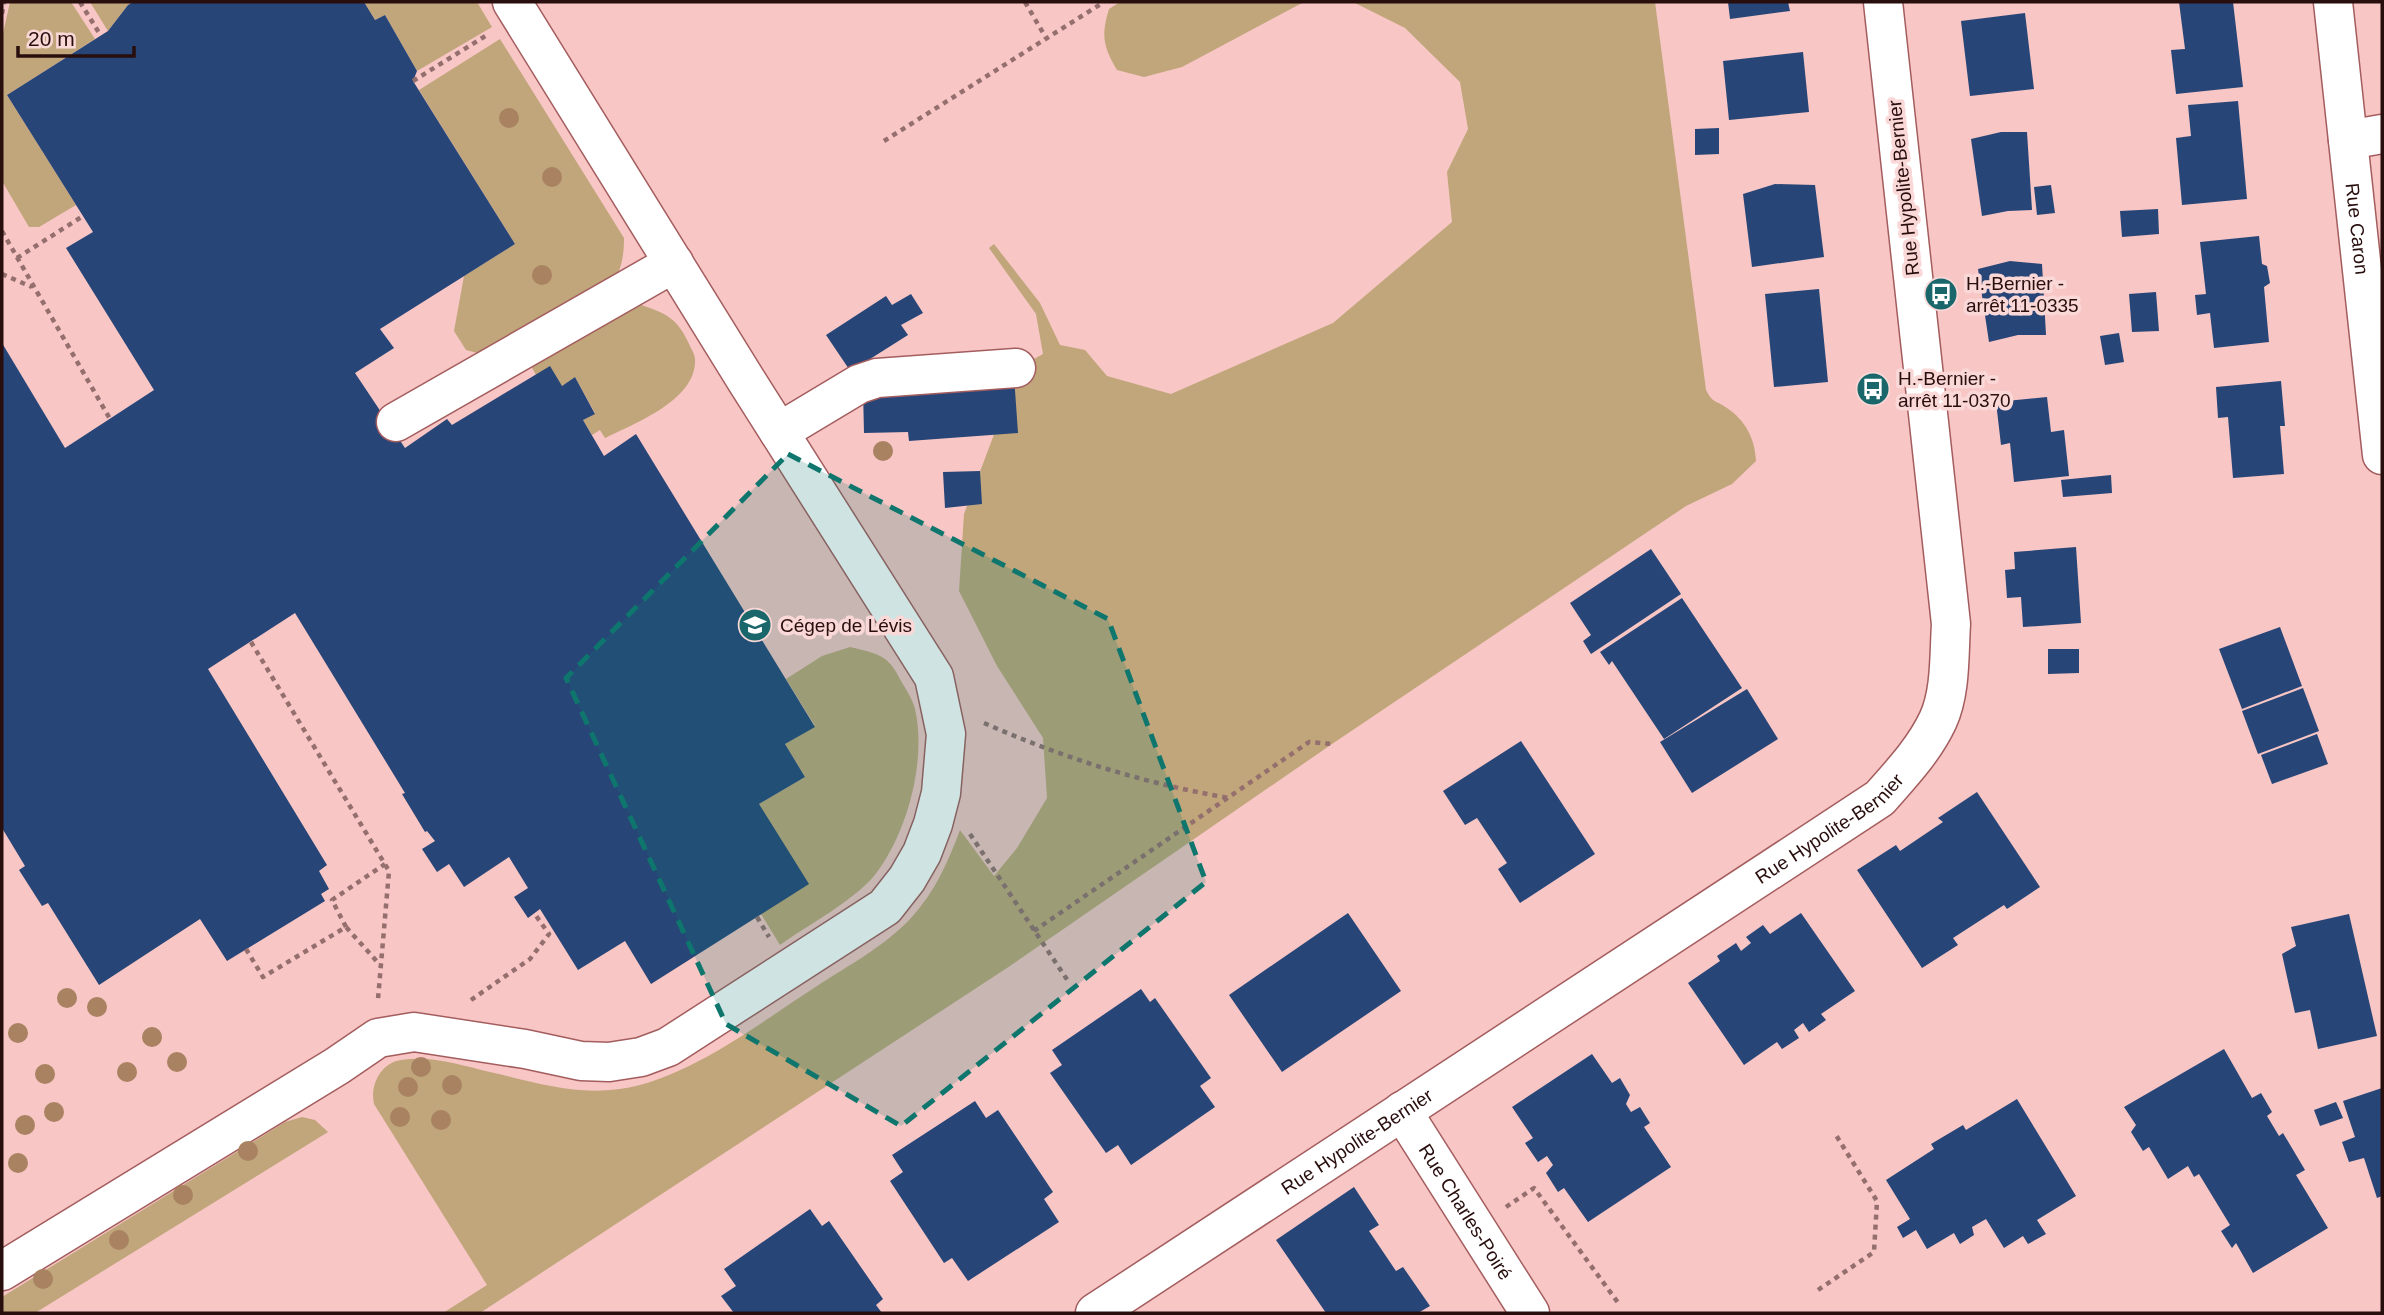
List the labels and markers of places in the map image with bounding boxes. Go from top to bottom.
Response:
place label: H.-Bernier - arrêt 11-0335 [1966,273,2079,316]
bus stop icon: H.-Bernier - arrêt 11-0335 [1922,275,1960,313]
place label: H.-Bernier - arrêt 11-0370 [1898,368,2011,411]
bus stop icon: H.-Bernier - arrêt 11-0370 [1854,370,1892,408]
school or university icon: Cégep de Lévis [736,606,774,644]
place label: Cégep de Lévis [780,615,912,636]

